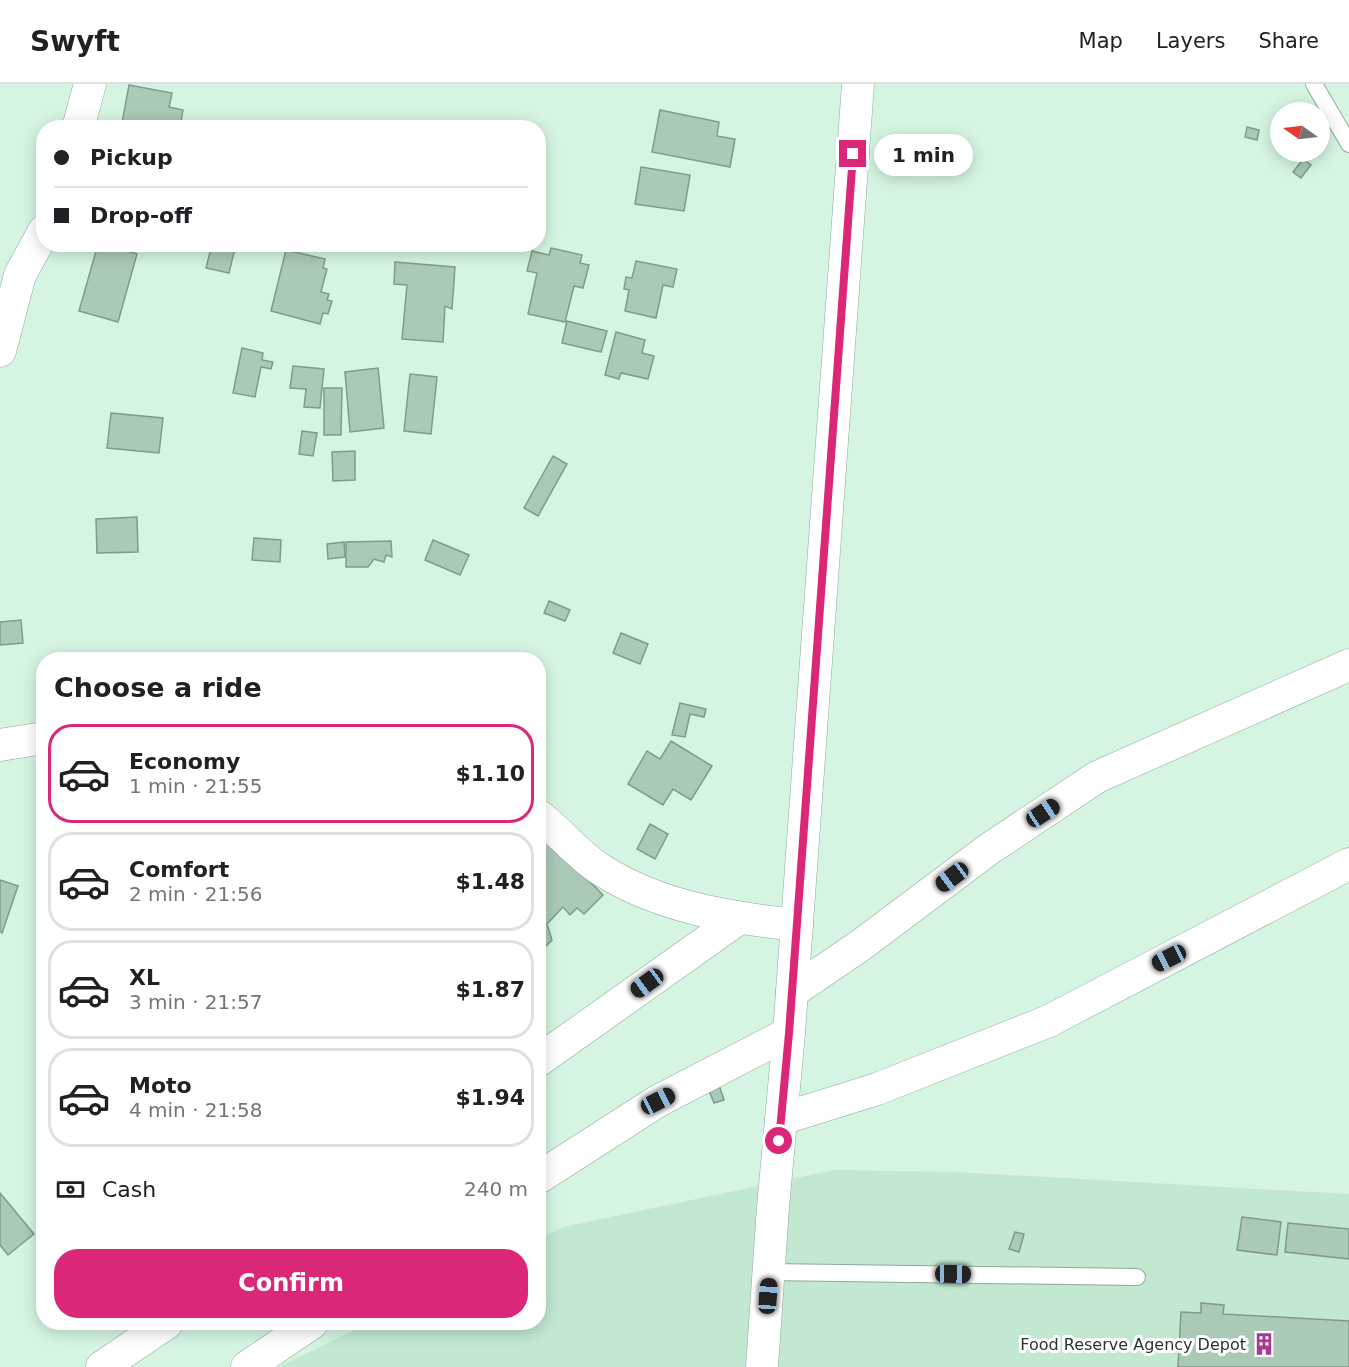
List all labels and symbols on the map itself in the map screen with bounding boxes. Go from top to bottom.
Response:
north arrow [1270,102,1330,162]
callout: 1 min [874,133,973,175]
route end [839,140,866,167]
car [1023,796,1063,830]
car [932,859,972,895]
car [1149,942,1189,974]
car [627,965,667,1001]
car [638,1085,678,1117]
route start [765,1127,792,1154]
car [935,1265,971,1283]
car [758,1277,778,1315]
building icon: Food Reserve Agency Depot [1251,1331,1277,1357]
place label: Food Reserve Agency Depot [1020,1335,1246,1354]

